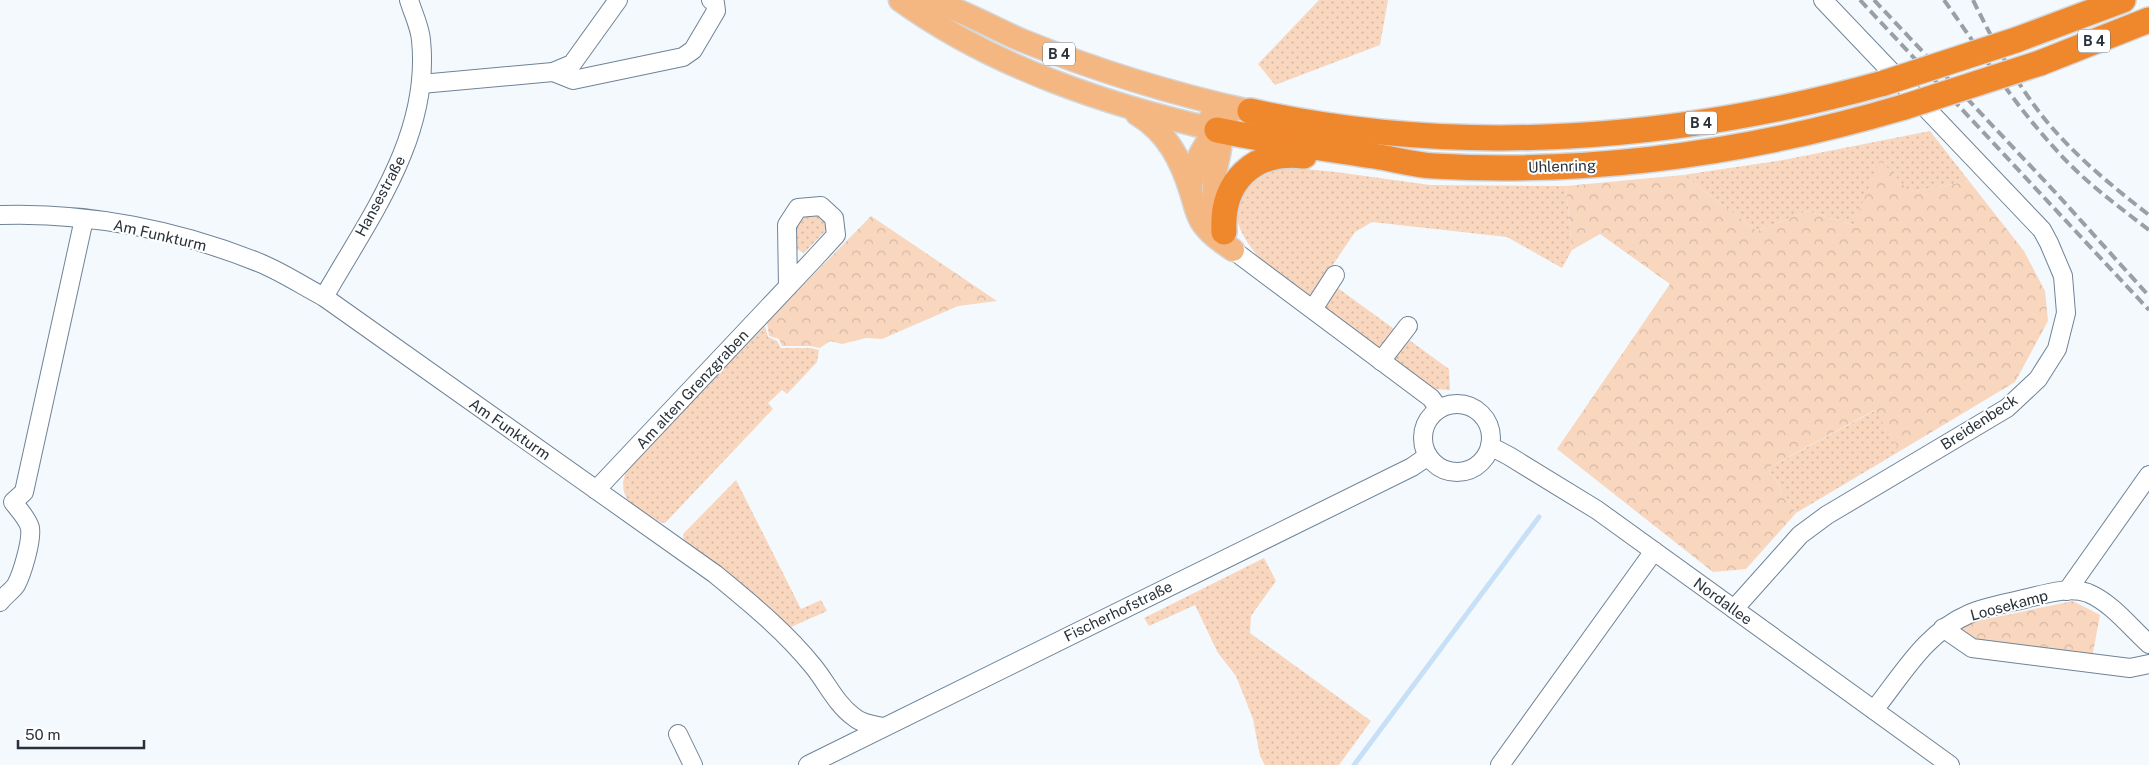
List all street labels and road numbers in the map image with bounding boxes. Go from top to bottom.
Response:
road number: B 4 [2078,29,2110,52]
road number: B 4 [1043,42,1075,66]
road number: B 4 [1685,112,1717,134]
street label: Hansestraße [352,153,408,239]
street label: Uhlenring [1528,156,1596,176]
street label: Am Funkturm [112,216,208,254]
street label: Am alten Grenzgraben [632,326,752,452]
street label: Breidenbeck [1937,391,2021,453]
street label: Am Funkturm [466,395,554,463]
street label: Nordallee [1690,574,1756,628]
street label: Fischerhofstraße [1061,577,1175,645]
street label: Loosekamp [1968,586,2050,624]

